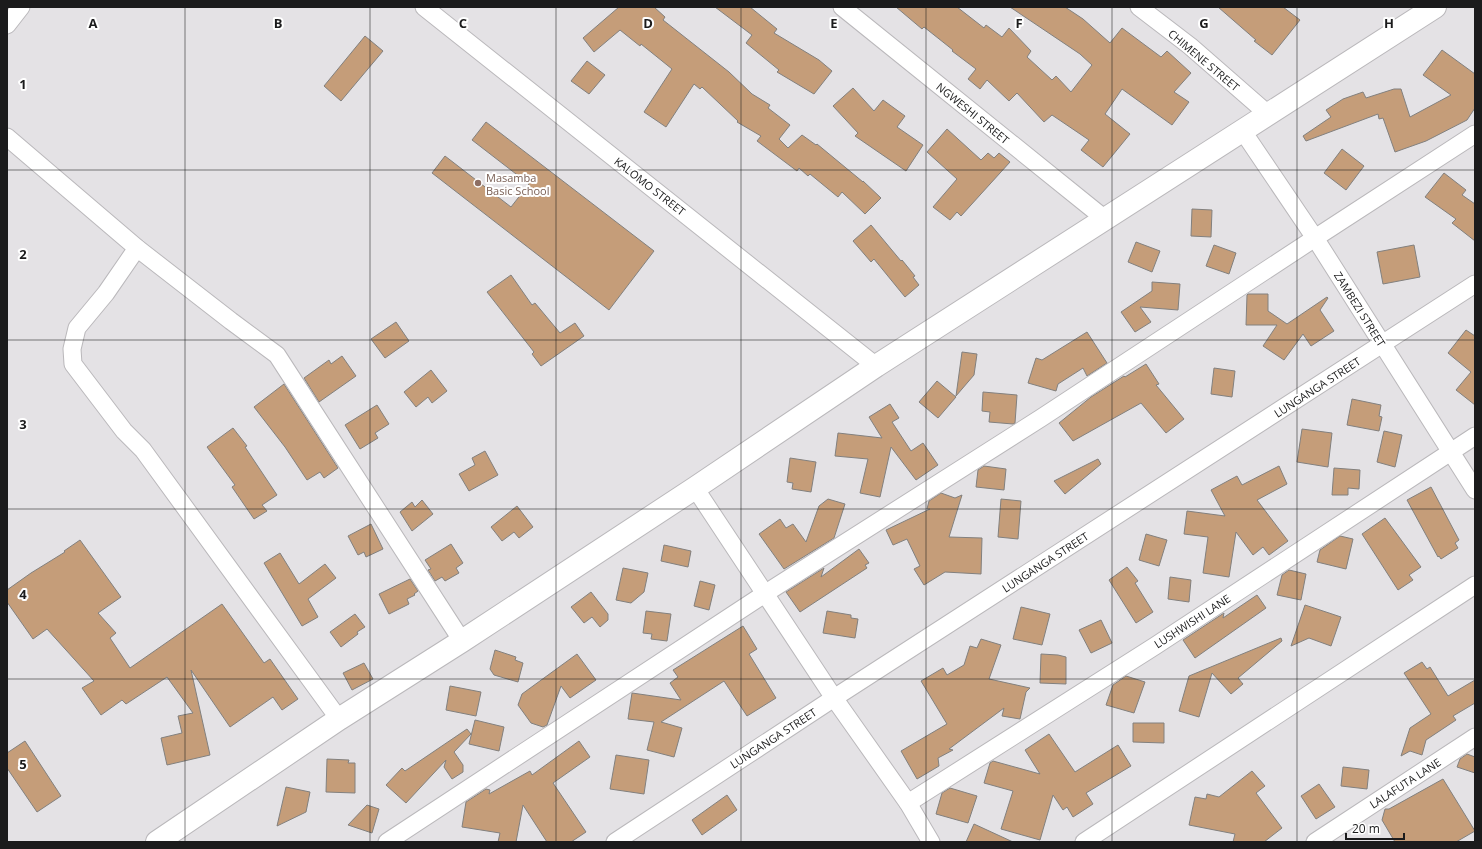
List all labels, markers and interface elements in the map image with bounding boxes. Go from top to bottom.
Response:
text: A [89,14,98,32]
text: B [274,14,283,32]
text: C [459,14,467,32]
text: D [643,14,653,32]
text: E [830,14,838,32]
text: F [1015,14,1023,32]
text: G [1199,14,1209,32]
text: H [1384,14,1394,32]
street label: CHIMENE STREET [1165,26,1243,94]
text: 1 [19,75,27,93]
street label: NGWESHI STREET [933,79,1013,147]
street label: KALOMO STREET [611,153,689,219]
place label: Masamba Basic School [486,170,549,198]
marker: Masamba Basic School [473,178,483,188]
text: 2 [19,245,27,263]
street label: ZAMBEZI STREET [1331,269,1389,349]
street label: LUNGANGA STREET [1271,353,1363,421]
text: 3 [19,415,27,433]
street label: LUNGANGA STREET [999,528,1091,596]
text: 4 [19,585,27,603]
street label: LUSHWISHI LANE [1151,591,1233,651]
street label: LUNGANGA STREET [727,704,819,772]
street label: LALAFUTA LANE [1367,754,1443,812]
text: 5 [19,755,27,773]
scale bar [1346,815,1404,841]
text: 20 m [1352,820,1380,837]

